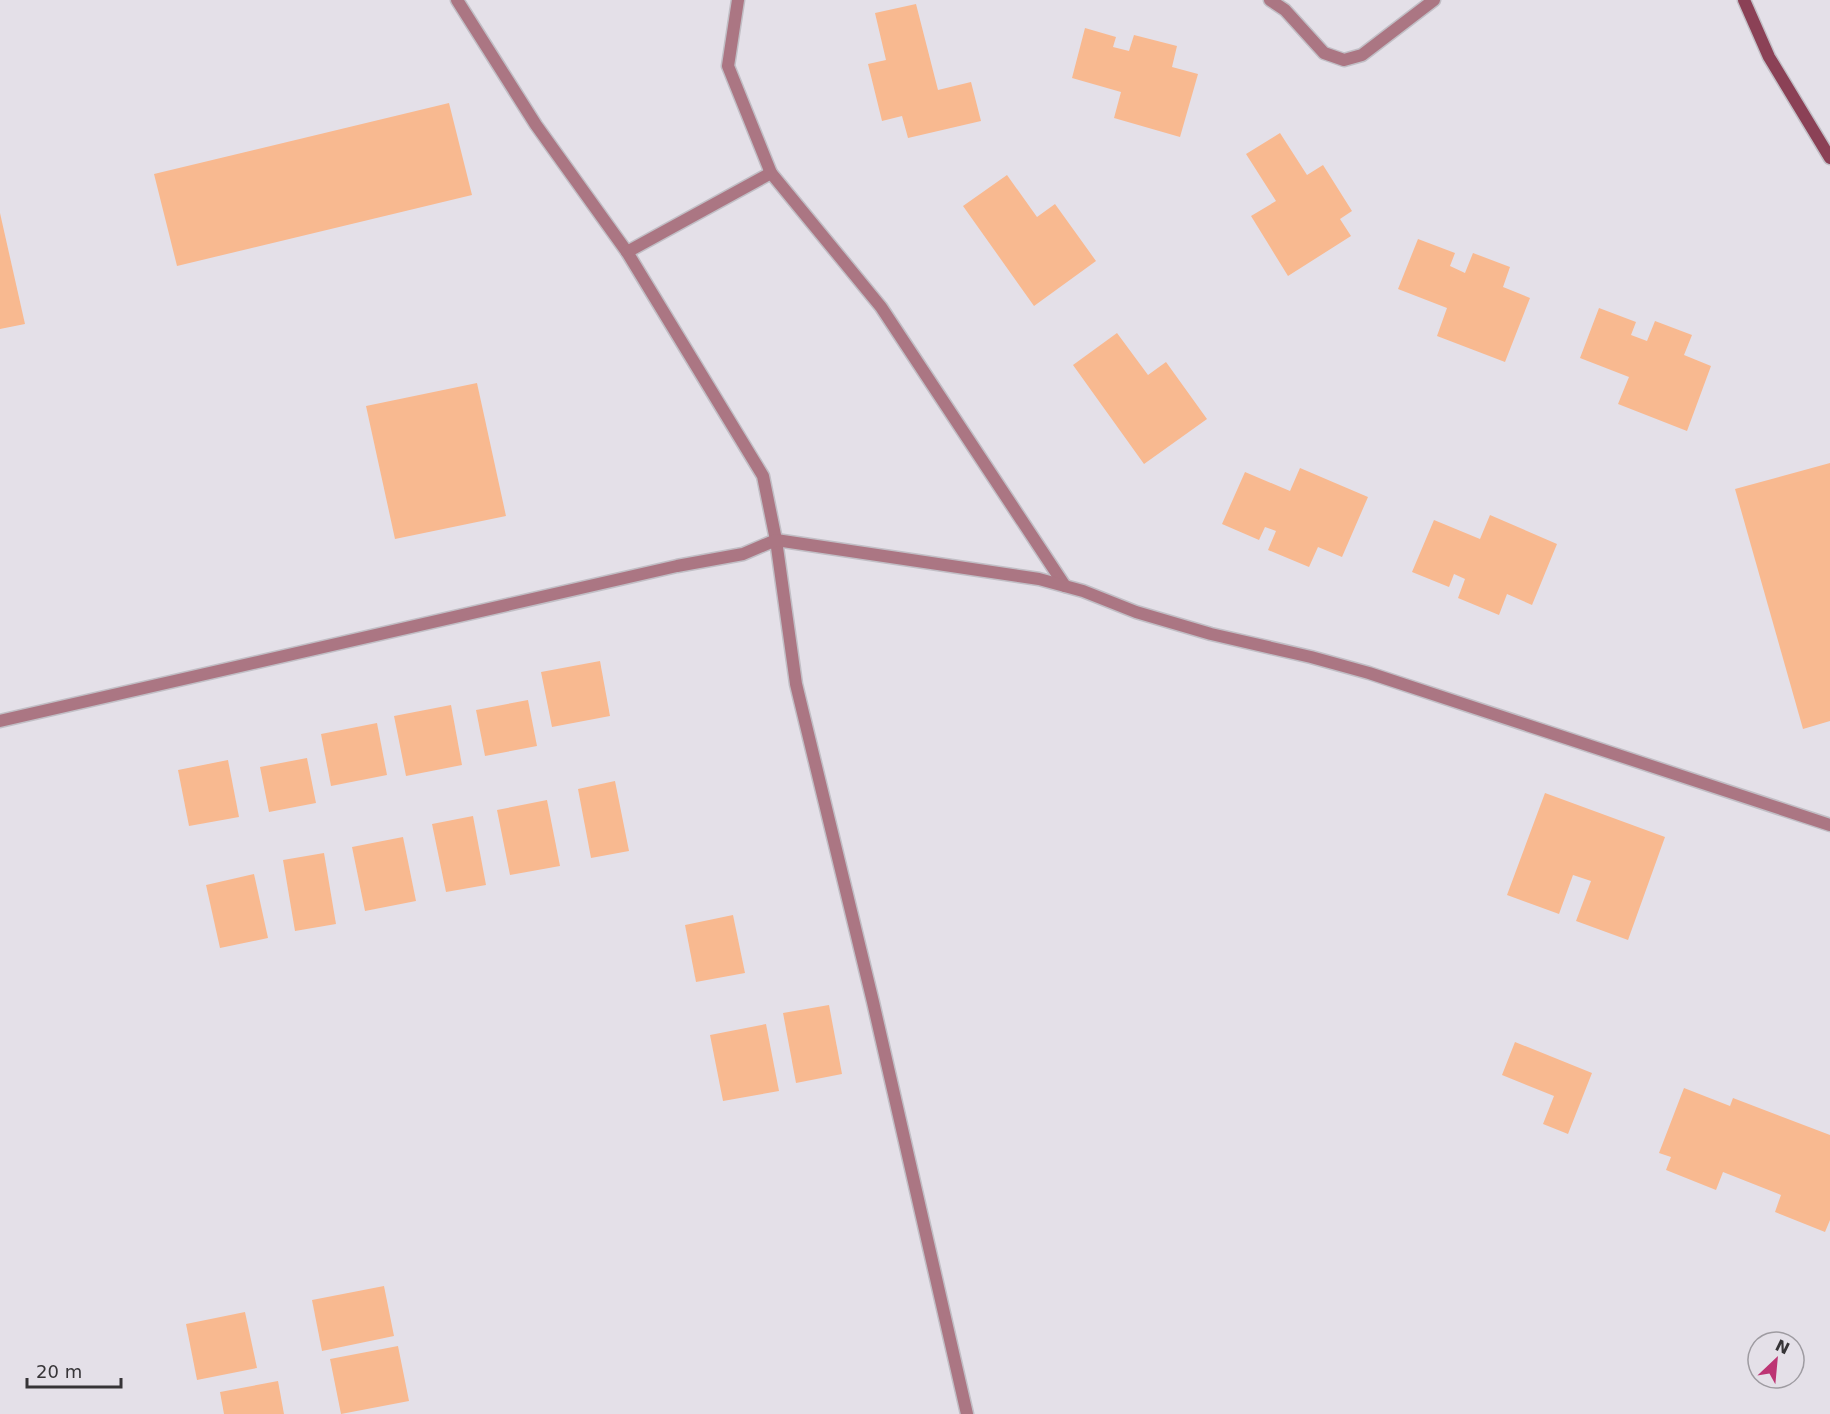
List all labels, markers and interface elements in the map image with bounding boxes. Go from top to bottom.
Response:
north arrow [1746,1330,1806,1390]
text: N [1772,1335,1793,1358]
scale bar [27,1351,122,1389]
text: 20 m [36,1361,82,1382]

